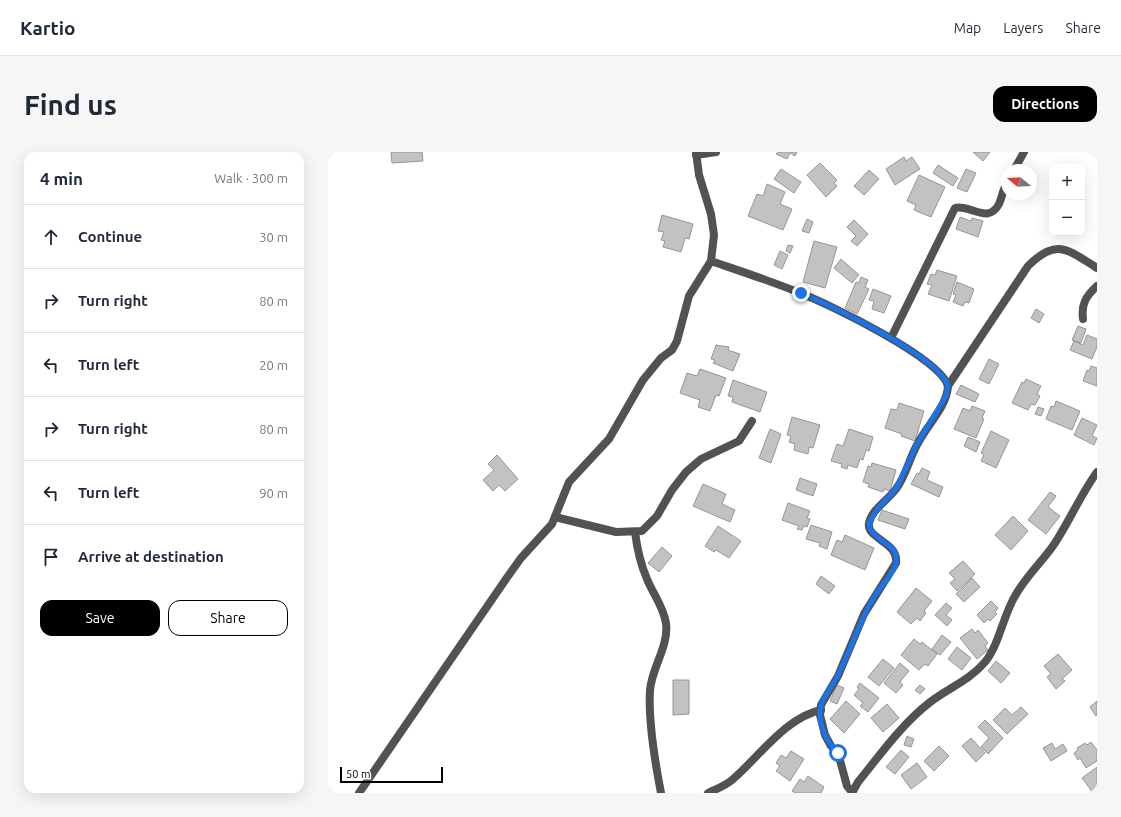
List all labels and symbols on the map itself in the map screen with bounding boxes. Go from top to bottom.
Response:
north arrow [1001,164,1037,200]
route end [792,284,810,302]
route start [829,744,847,762]
scale bar [340,765,443,784]

